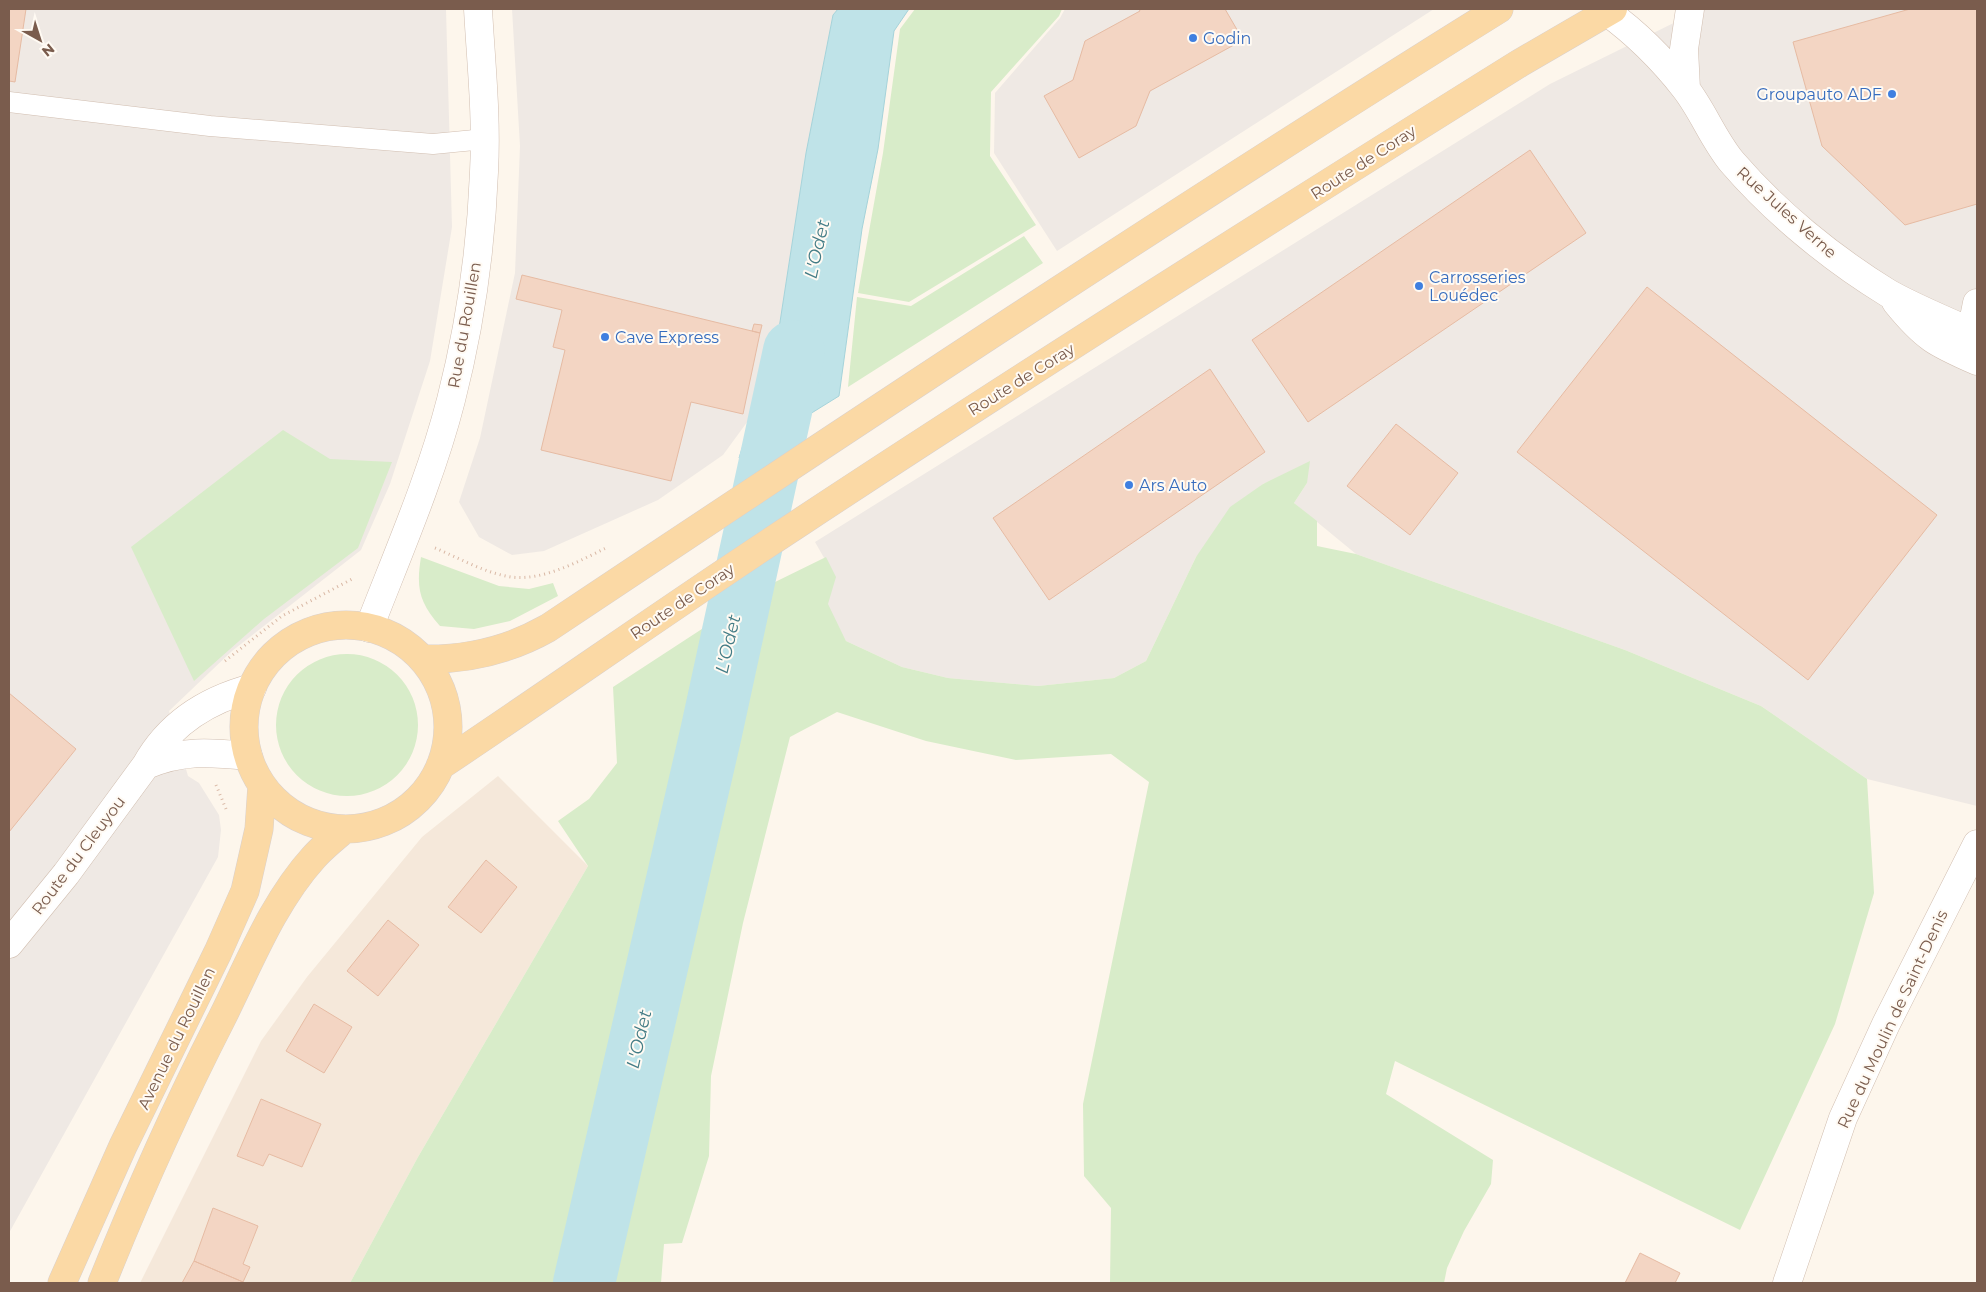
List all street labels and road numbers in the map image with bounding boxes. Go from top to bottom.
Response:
street label: Route de Coray [1307,121,1420,204]
street label: Rue Jules Verne [1733,163,1840,262]
street label: Rue du Rouillen [444,261,485,390]
street label: Route de Coray [965,339,1078,420]
street label: Route de Coray [627,559,738,643]
street label: Route du Cleuyou [28,792,129,918]
street label: Rue du Moulin de Saint-Denis [1833,907,1952,1132]
street label: Avenue du Rouillen [134,964,219,1113]

